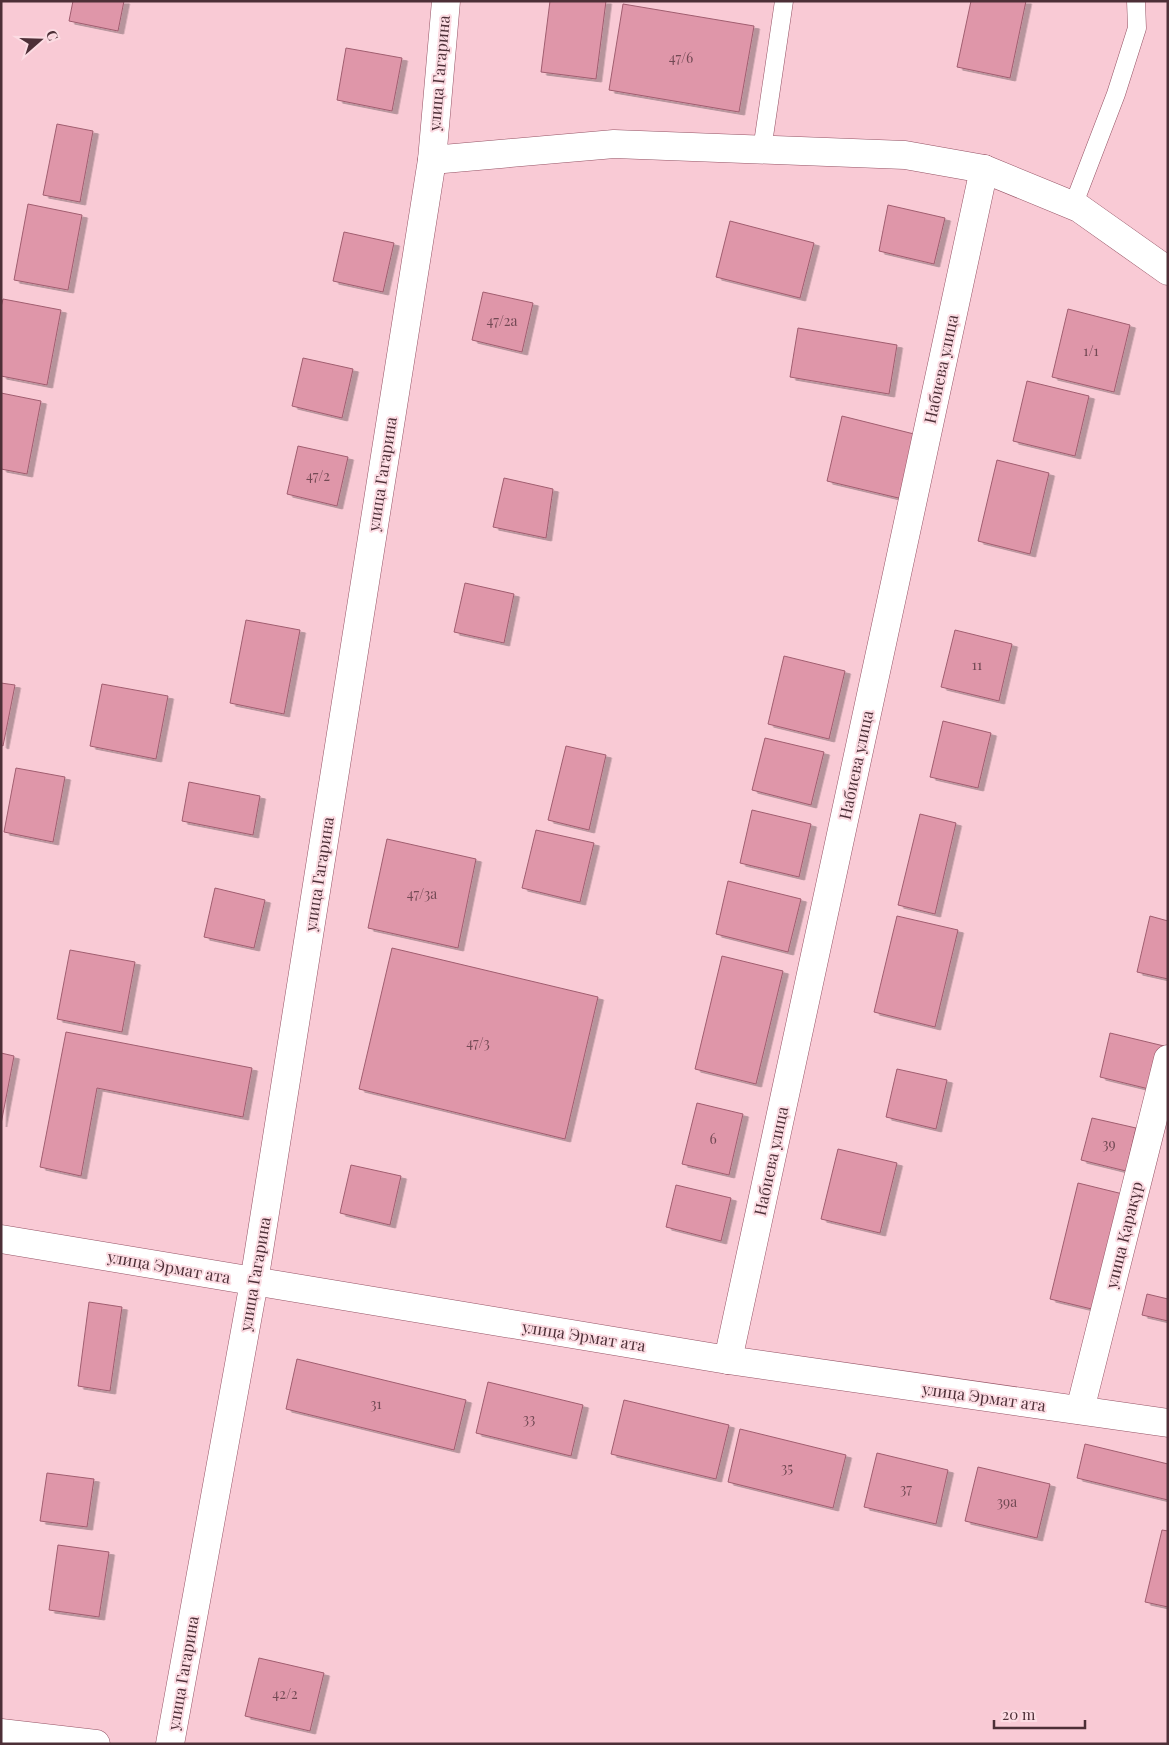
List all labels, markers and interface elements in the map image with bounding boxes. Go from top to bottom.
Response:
street label: улица Гагарина [423,14,454,132]
north arrow [15,15,65,65]
text: С [42,27,63,43]
house number: 47/6 [669,48,693,67]
house number: 47/2а [487,311,517,330]
street label: Набиева улица [919,312,962,425]
house number: 1/1 [1083,341,1099,360]
street label: улица Гагарина [362,415,401,534]
house number: 47/2 [306,466,330,485]
house number: 11 [972,655,982,674]
street label: Набиева улица [834,708,877,821]
street label: улица Гагарина [299,815,338,934]
house number: 47/3а [407,884,437,903]
house number: 47/3 [466,1033,490,1052]
street label: Набиева улица [749,1104,792,1217]
house number: 6 [709,1129,717,1148]
house number: 39 [1102,1134,1116,1153]
street label: улица Қарақұр [1100,1179,1147,1292]
street label: улица Гагарина [234,1215,275,1334]
street label: улица Эрмат ата [105,1245,232,1288]
street label: улица Эрмат ата [520,1315,647,1356]
street label: улица Эрмат ата [920,1377,1047,1416]
house number: 31 [370,1394,382,1413]
house number: 33 [523,1409,535,1428]
house number: 35 [781,1458,793,1477]
house number: 37 [900,1479,912,1498]
house number: 39а [997,1492,1017,1511]
street label: улица Гагарина [162,1614,203,1733]
house number: 42/2 [272,1684,298,1703]
scale bar [994,1698,1085,1730]
text: 20 m [1002,1704,1036,1724]

